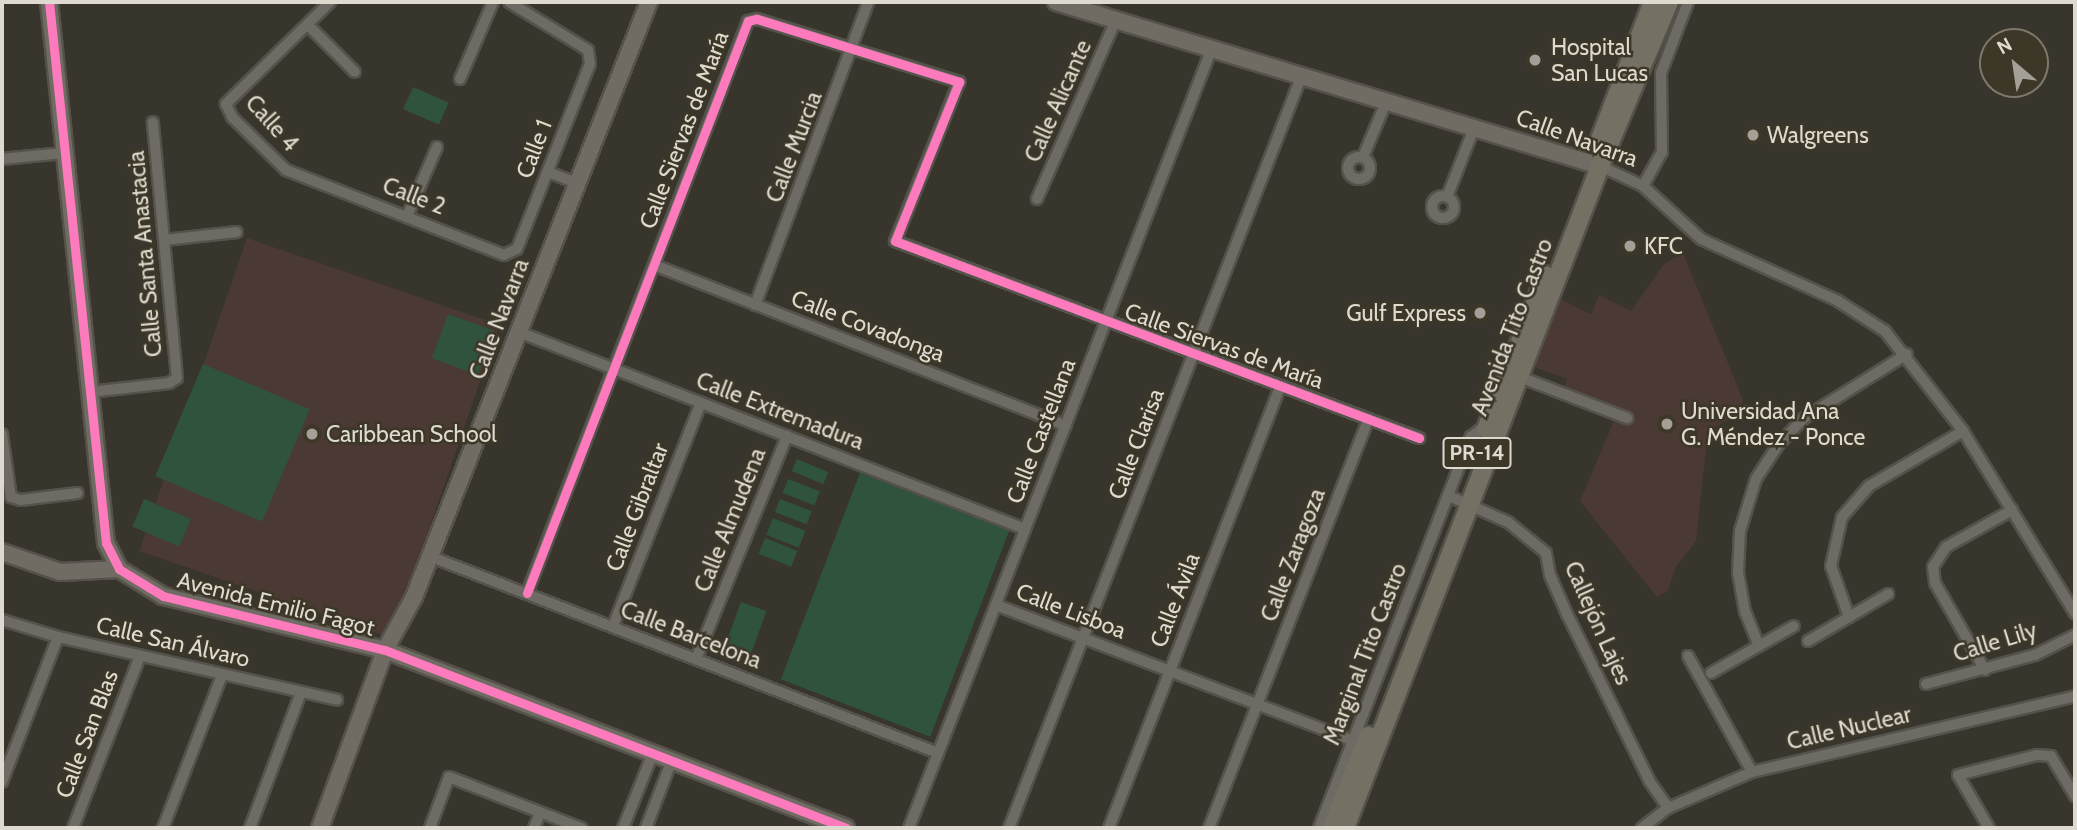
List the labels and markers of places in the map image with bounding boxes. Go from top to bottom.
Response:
place label: Hospital San Lucas [1551,33,1648,87]
marker: Hospital San Lucas [1525,50,1545,70]
place label: Walgreens [1767,121,1869,149]
marker: Walgreens [1745,127,1761,143]
place label: KFC [1644,232,1683,260]
marker: KFC [1622,238,1638,254]
place label: Gulf Express [1346,299,1466,327]
marker: Gulf Express [1472,305,1488,321]
place label: Universidad Ana G. Méndez - Ponce [1681,397,1865,451]
marker: Universidad Ana G. Méndez - Ponce [1659,416,1675,432]
place label: Caribbean School [326,420,497,448]
marker: Caribbean School [304,426,320,442]

